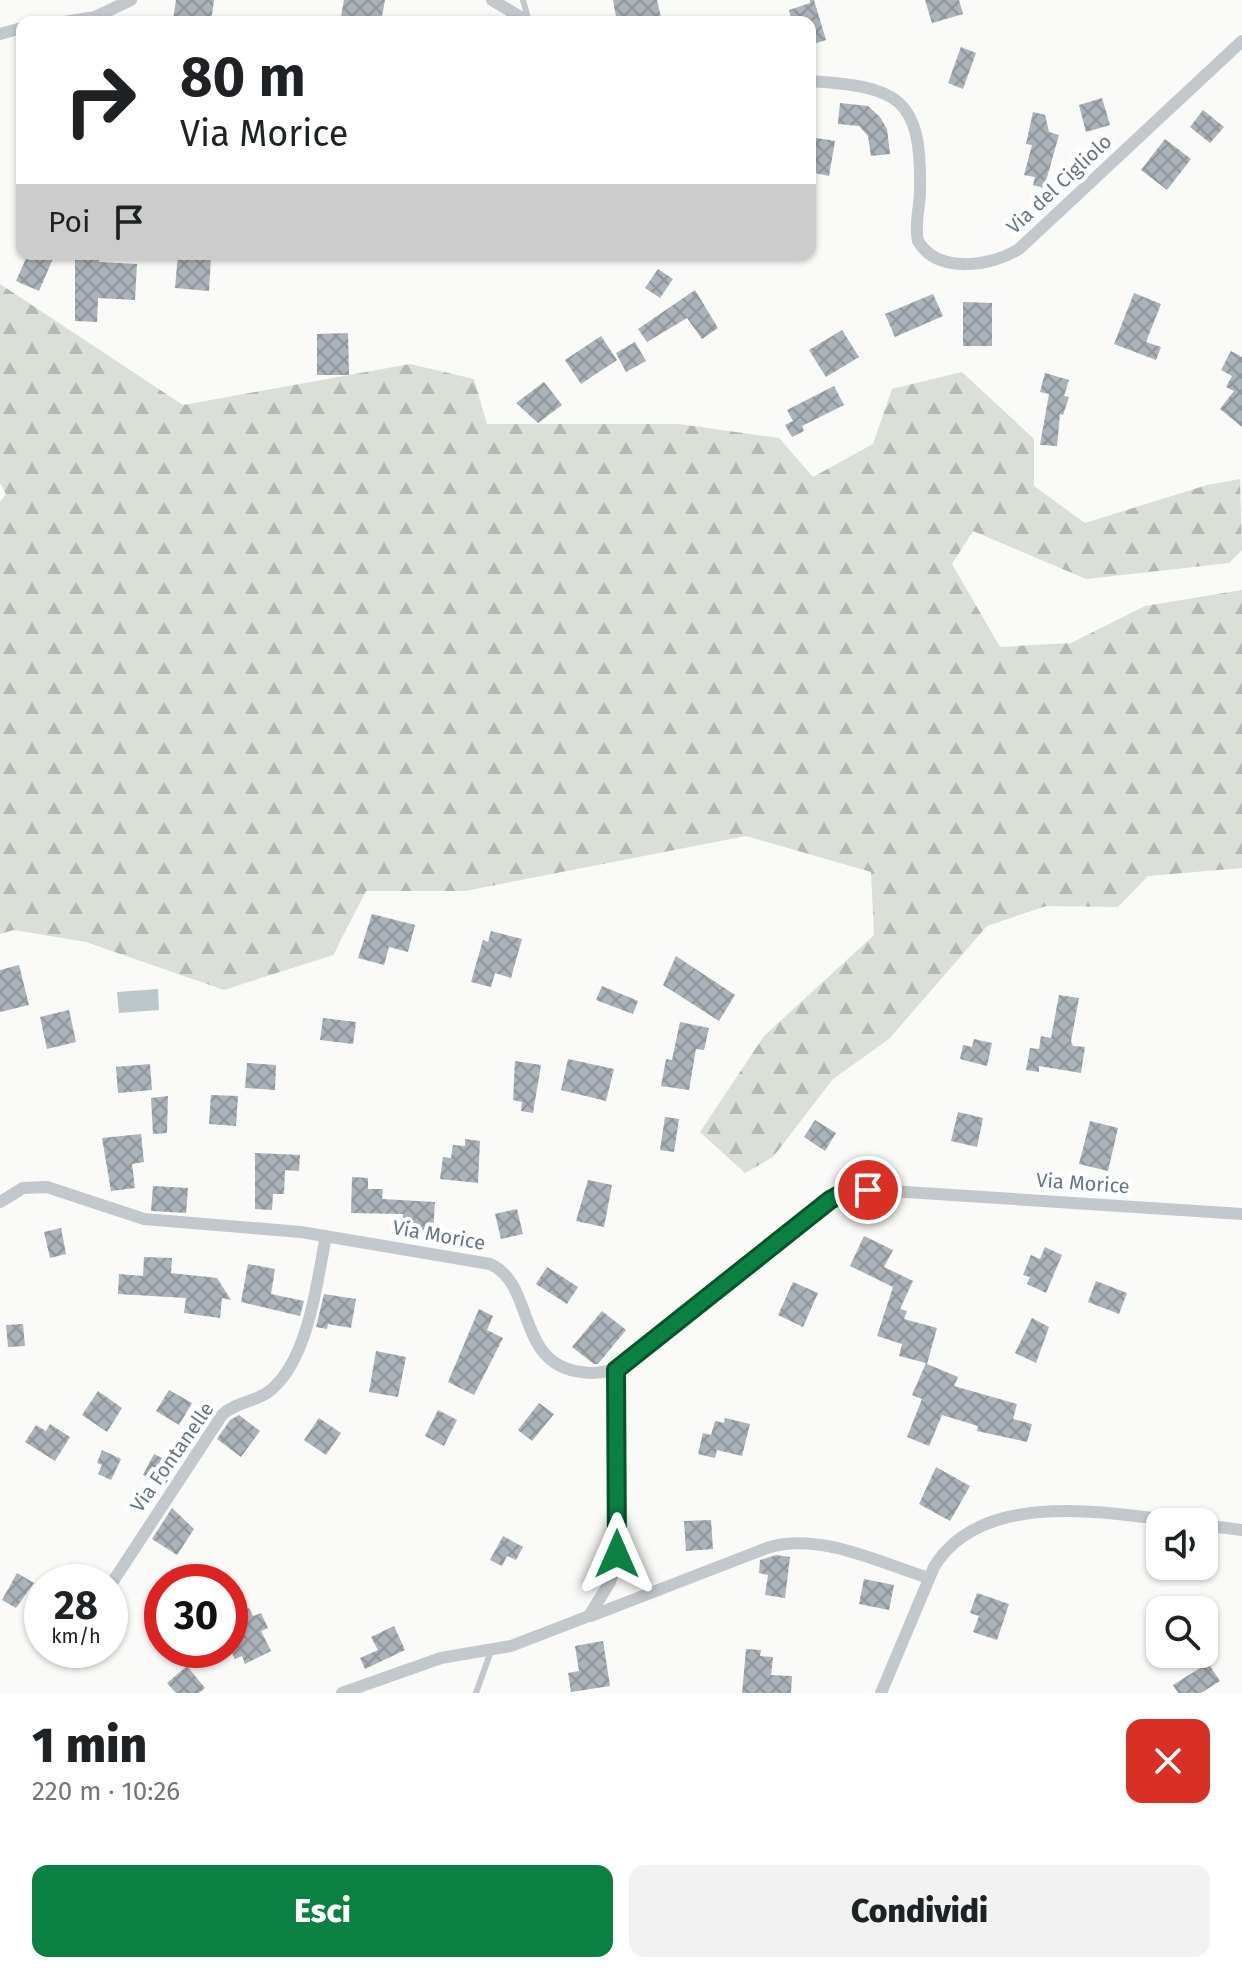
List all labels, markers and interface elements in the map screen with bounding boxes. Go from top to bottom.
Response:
text: 80 m [180,44,306,111]
icon: right [48,48,152,152]
text: Via Morice [180,112,348,156]
street label: Via del Cigliolo [1002,129,1116,239]
icon: arrive [107,200,151,244]
text: Poi [48,204,91,240]
pin [834,1156,902,1224]
icon: arrive [846,1168,890,1212]
street label: Via Morice [1035,1168,1131,1198]
street label: Via Morice [391,1215,487,1255]
street label: Via Fontanelle [125,1397,219,1517]
map controls [1146,1508,1218,1668]
button: sound [1146,1508,1218,1580]
position arrow [575,1512,659,1596]
speed limit sign: 30 [144,1564,248,1668]
text: 28 [54,1582,98,1630]
button: search [1146,1596,1218,1668]
text: km/h [51,1624,101,1648]
text: 1 min [32,1717,147,1775]
button: close [1126,1719,1210,1803]
text: 220 m · 10:26 [32,1776,180,1807]
button: Esci [32,1865,613,1957]
button: Condividi [629,1865,1210,1957]

